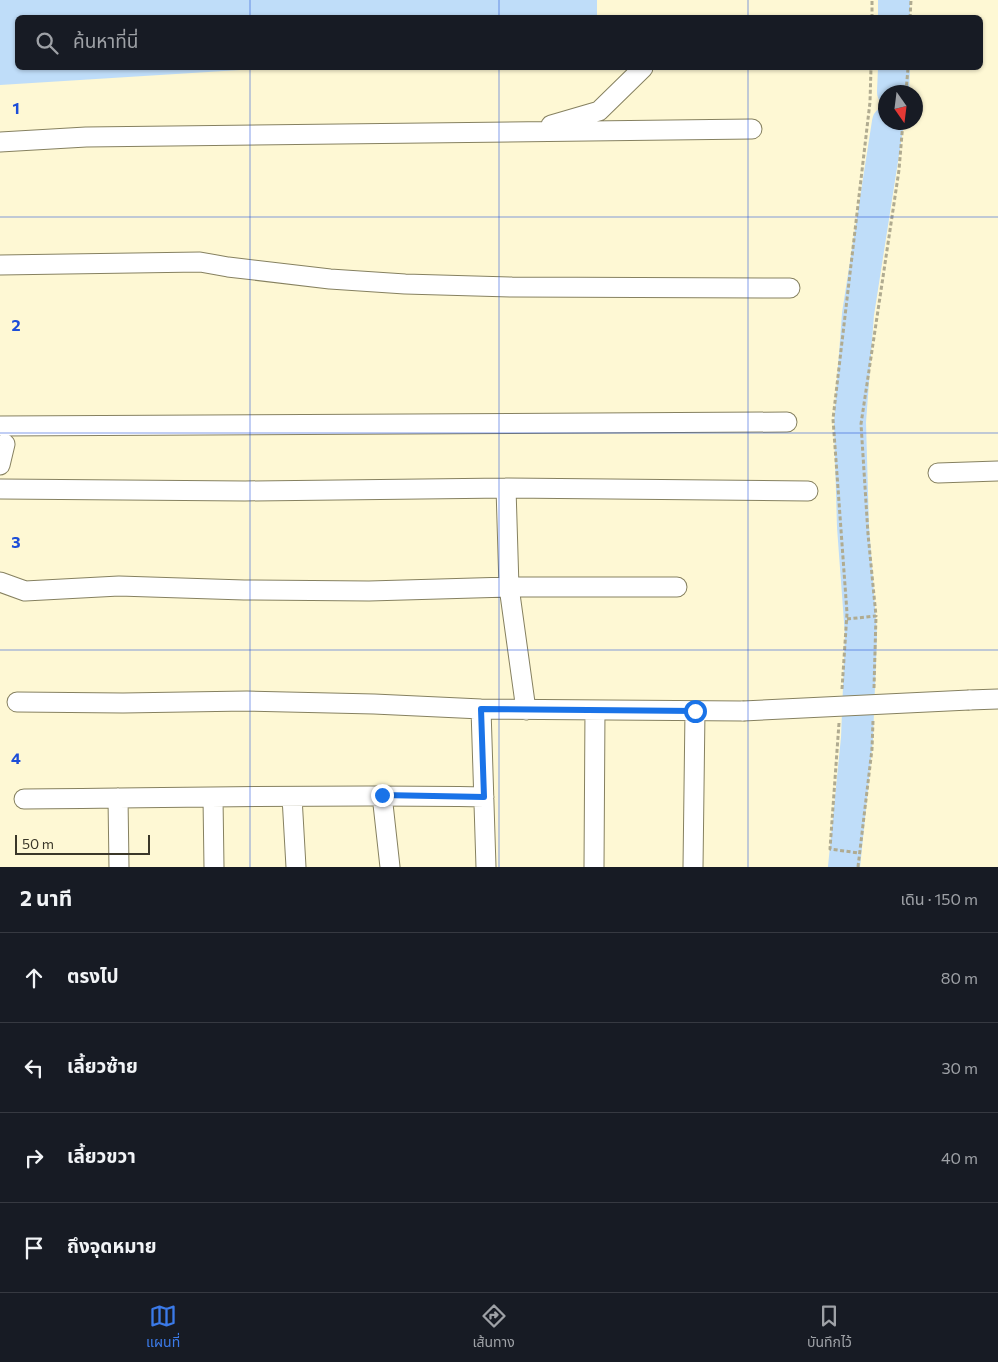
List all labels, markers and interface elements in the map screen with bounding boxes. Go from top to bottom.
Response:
search box [15,15,983,70]
icon: search [33,29,61,57]
text: ค้นหาที่นี่ [73,29,138,52]
north arrow [878,85,923,130]
text: 1 [12,98,20,117]
text: 2 [11,315,21,334]
text: 3 [11,532,21,551]
route start [684,700,707,723]
text: 4 [11,748,21,767]
route end [371,784,394,807]
scale bar [15,832,150,855]
text: 50 m [22,835,54,852]
text: 2 นาที [20,885,72,910]
text: เดิน · 150 m [900,889,978,908]
icon: ahead [20,964,48,992]
text: ตรงไป [67,964,119,987]
text: 80 m [941,968,978,987]
icon: left [20,1054,48,1082]
text: เลี้ยวซ้าย [67,1054,138,1077]
text: 30 m [941,1058,978,1077]
icon: right [20,1144,48,1172]
text: เลี้ยวขวา [67,1144,136,1167]
text: 40 m [941,1148,978,1167]
icon: arrive [20,1234,48,1262]
text: ถึงจุดหมาย [67,1234,157,1257]
tab: แผนที่ [146,1302,180,1353]
tab: เส้นทาง [472,1302,515,1353]
tab: บันทึกไว้ [807,1302,852,1353]

